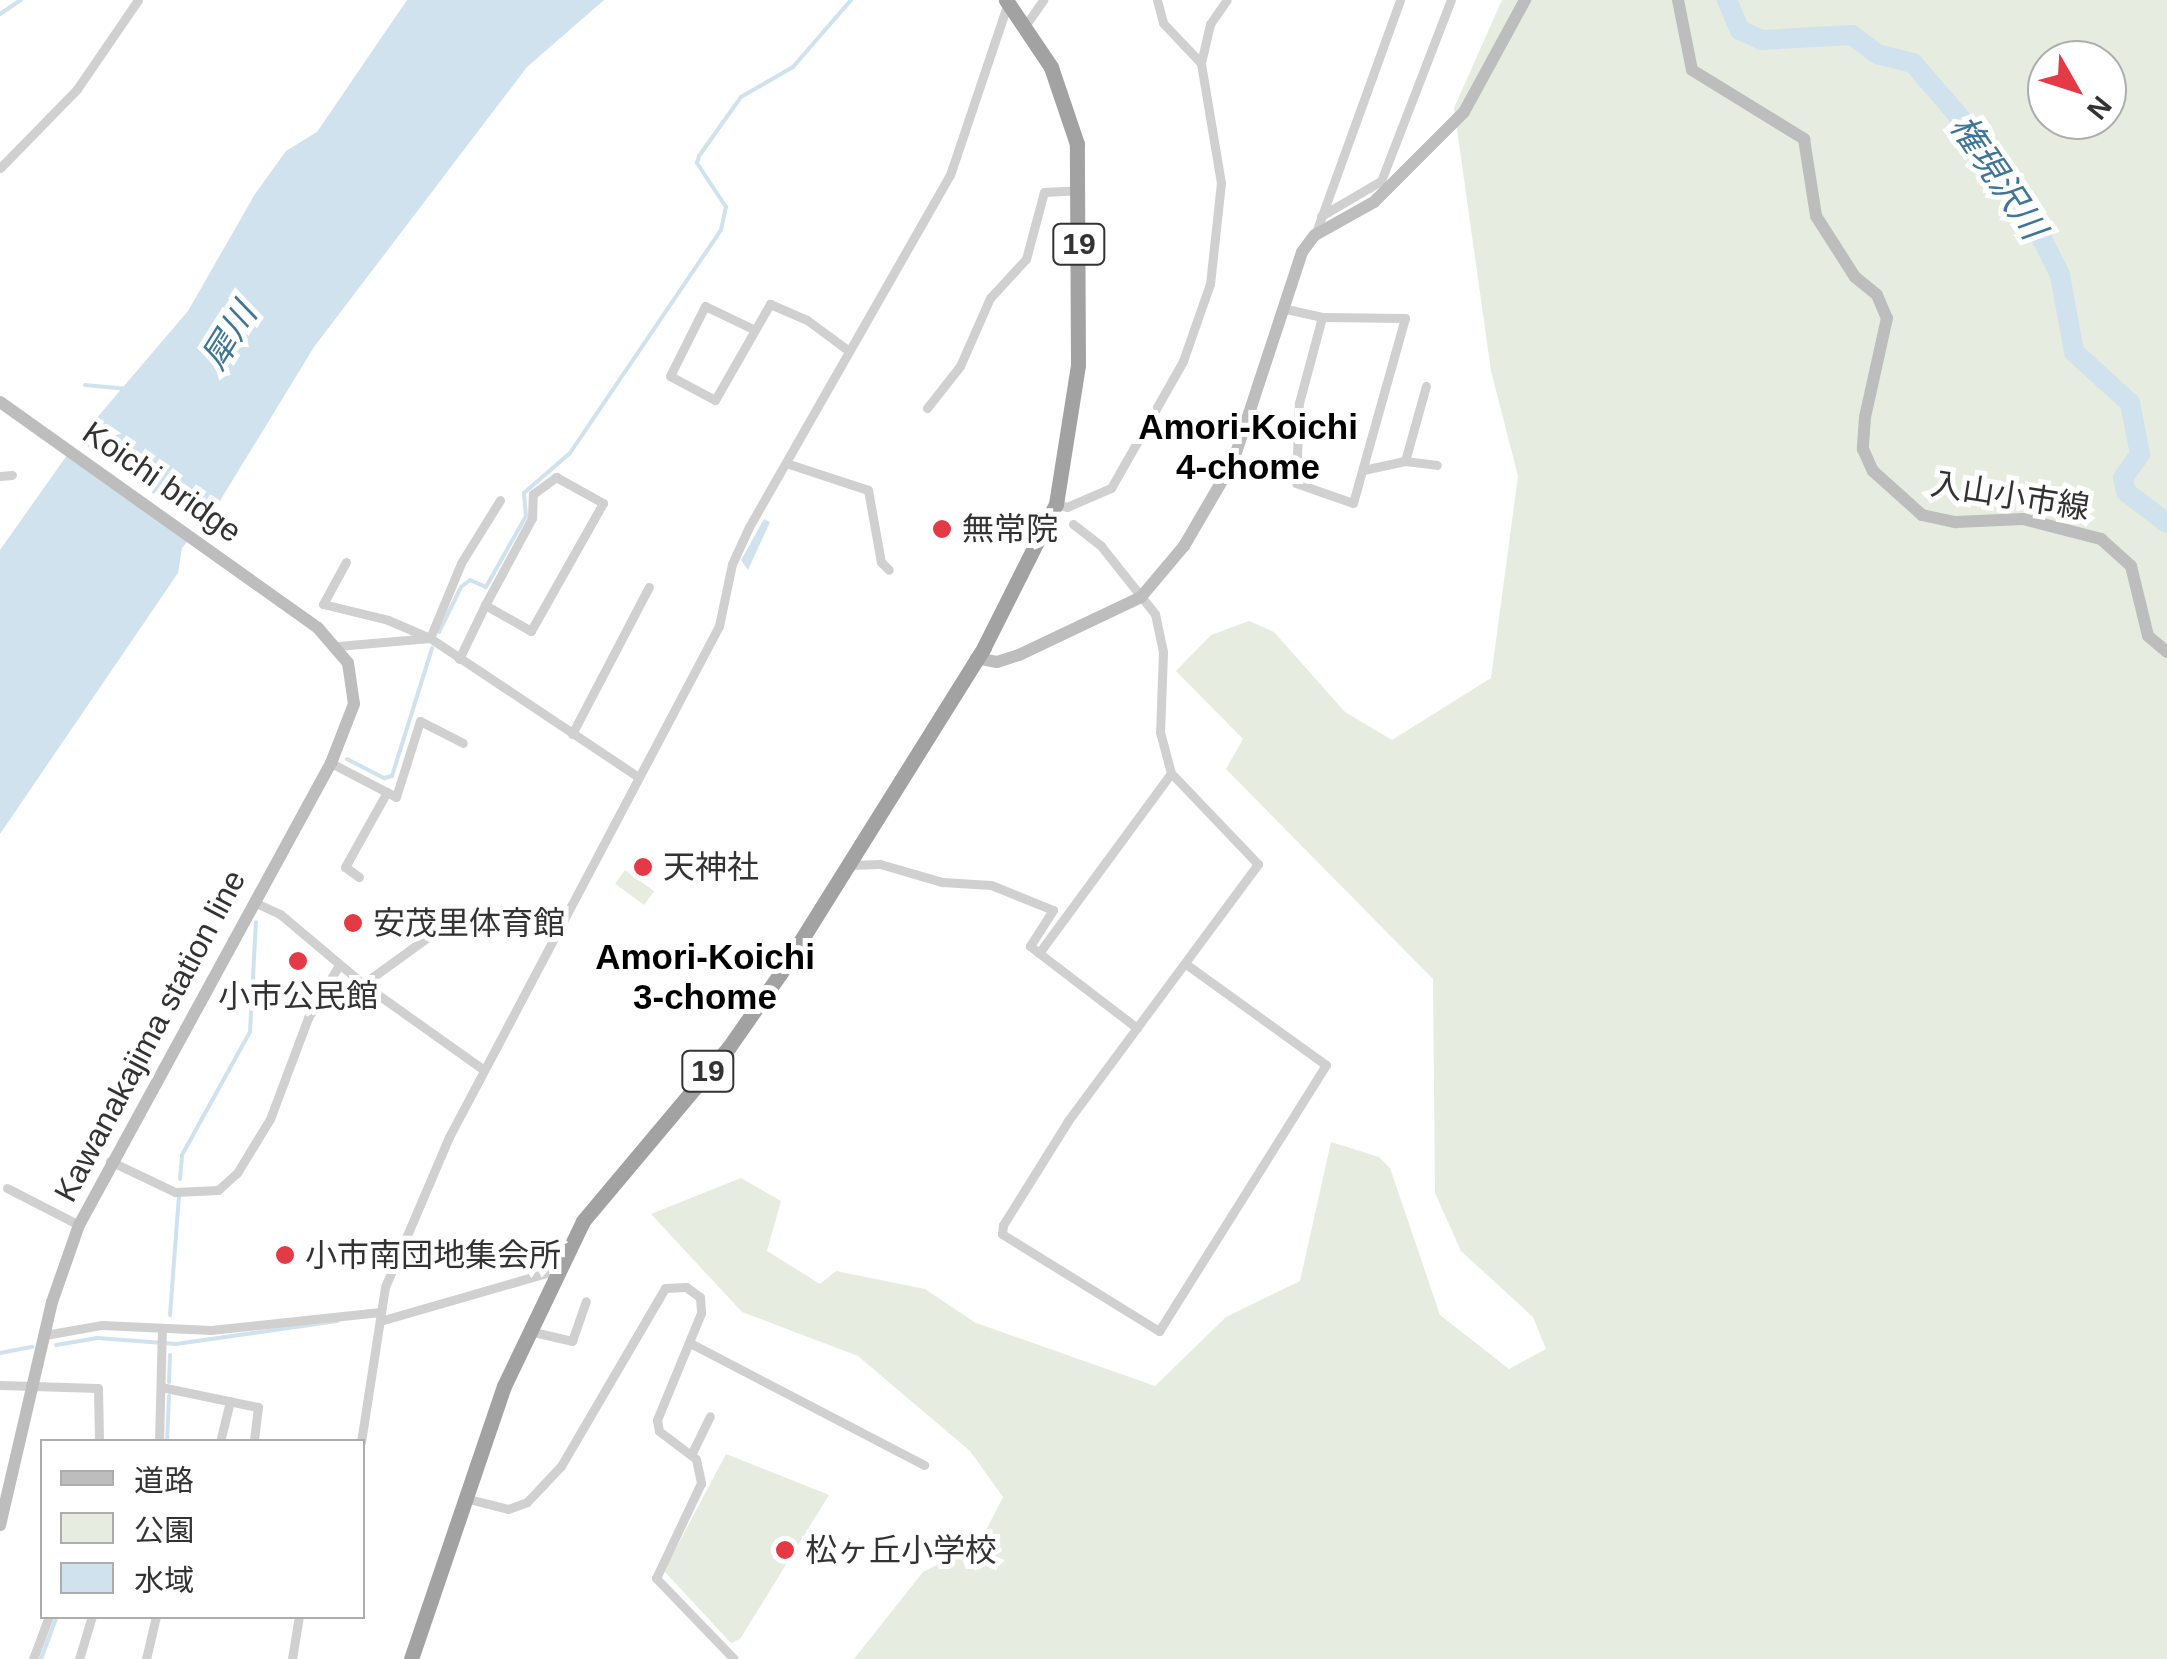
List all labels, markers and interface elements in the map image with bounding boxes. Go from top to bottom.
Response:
north arrow [2027,40,2127,140]
text: N [2081,90,2118,126]
water label: 権現沢川 [1941,107,2055,247]
road number: 19 [1052,219,1106,269]
water label: 犀川 [193,295,265,377]
district label: Amori-Koichi 4-chome [1138,406,1358,488]
street label: Koichi bridge [75,413,249,551]
street label: 入山小市線 [1928,465,2092,527]
place label: 無常院 [962,510,1058,548]
marker: 無常院 [931,518,953,540]
place label: 天神社 [663,848,759,886]
marker: 天神社 [632,856,654,878]
street label: Kawanakajima station line [46,864,254,1208]
place label: 安茂里体育館 [373,904,565,942]
marker: 安茂里体育館 [342,912,364,934]
district label: Amori-Koichi 3-chome [595,936,815,1018]
marker: 小市公民館 [287,950,309,972]
place label: 小市公民館 [218,977,378,1015]
road number: 19 [680,1046,736,1096]
place label: 小市南団地集会所 [305,1236,561,1274]
marker: 小市南団地集会所 [274,1244,296,1266]
legend [40,1439,365,1619]
text: 道路 [134,1464,194,1497]
text: 公園 [134,1514,194,1547]
place label: 松ヶ丘小学校 [805,1531,997,1569]
marker: 松ヶ丘小学校 [774,1539,796,1561]
text: 水域 [134,1564,194,1597]

